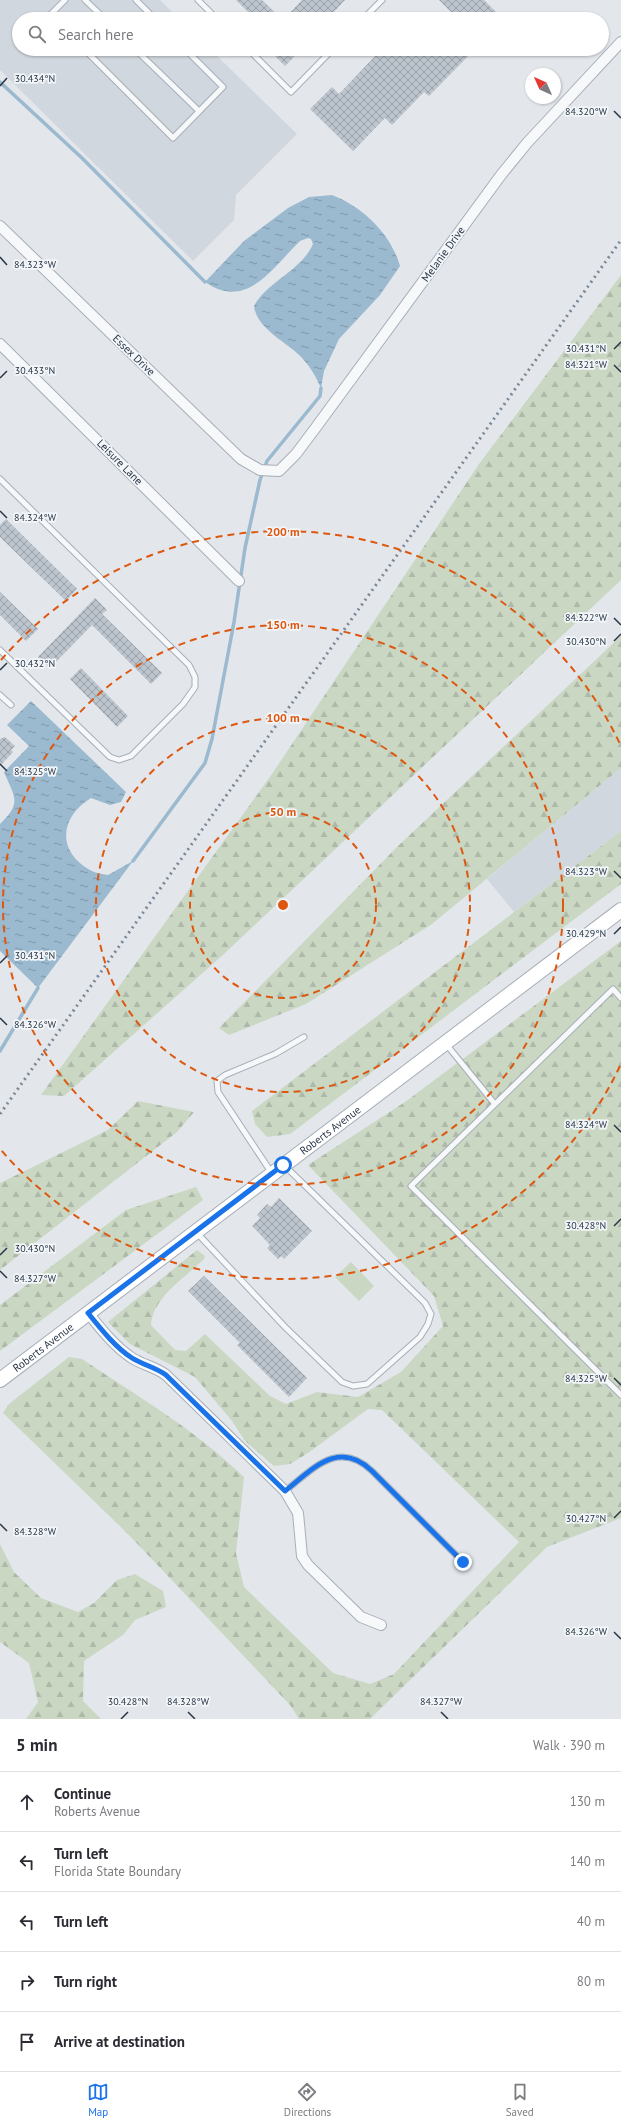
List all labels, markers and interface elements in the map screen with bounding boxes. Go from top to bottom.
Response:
search box [12,12,609,56]
icon: search [26,23,48,45]
text: Search here [58,25,134,44]
north arrow [525,68,561,104]
text: 30.434°N [15,72,55,85]
text: 84.320°W [565,105,608,118]
street label: Melanie Drive [418,223,468,284]
text: 84.323°W [14,258,57,271]
street label: Essex Drive [110,331,158,379]
text: 30.431°N [566,342,606,355]
text: 84.321°W [565,358,608,371]
text: 30.433°N [15,364,55,377]
street label: Leisure Lane [94,436,146,488]
text: 84.324°W [14,511,57,524]
text: 200 m [266,524,300,539]
text: 84.322°W [565,611,608,624]
text: 150 m [266,617,300,632]
text: 30.430°N [566,635,606,648]
text: 30.432°N [15,657,55,670]
text: 100 m [266,710,300,725]
text: 84.325°W [14,765,57,778]
text: 50 m [270,804,296,819]
text: 84.323°W [565,865,608,878]
centre of rings [276,898,290,912]
text: 30.429°N [566,927,606,940]
text: 30.431°N [15,949,55,962]
text: 84.326°W [14,1018,57,1031]
street label: Roberts Avenue [297,1102,364,1158]
text: 84.324°W [565,1118,608,1131]
route start [274,1156,292,1174]
text: 30.428°N [566,1219,606,1232]
text: 30.430°N [15,1242,55,1255]
text: 84.327°W [14,1272,57,1285]
street label: Roberts Avenue [10,1320,77,1375]
text: 84.325°W [565,1372,608,1385]
text: 30.427°N [566,1512,606,1525]
text: 84.328°W [14,1525,57,1538]
route end [454,1553,472,1571]
text: 84.326°W [565,1625,608,1638]
text: 30.428°N [108,1695,148,1708]
text: 84.328°W [167,1695,210,1708]
text: 84.327°W [420,1695,463,1708]
text: 5 min [16,1734,57,1756]
text: Walk · 390 m [533,1737,605,1754]
text: Continue [54,1784,111,1803]
icon: ahead [16,1791,38,1813]
text: 130 m [570,1793,605,1810]
text: Roberts Avenue [54,1803,140,1820]
text: Turn left [54,1844,108,1863]
icon: left [16,1851,38,1873]
text: 140 m [570,1853,605,1870]
text: Florida State Boundary [54,1863,181,1880]
icon: left [16,1911,38,1933]
text: Turn left [54,1912,108,1931]
text: 40 m [577,1913,605,1930]
icon: right [16,1971,38,1993]
text: Turn right [54,1972,117,1991]
text: 80 m [577,1973,605,1990]
icon: arrive [16,2031,38,2053]
text: Arrive at destination [54,2032,185,2051]
tab: Map [87,2081,109,2119]
tab: Directions [284,2081,331,2119]
tab: Saved [506,2081,534,2119]

